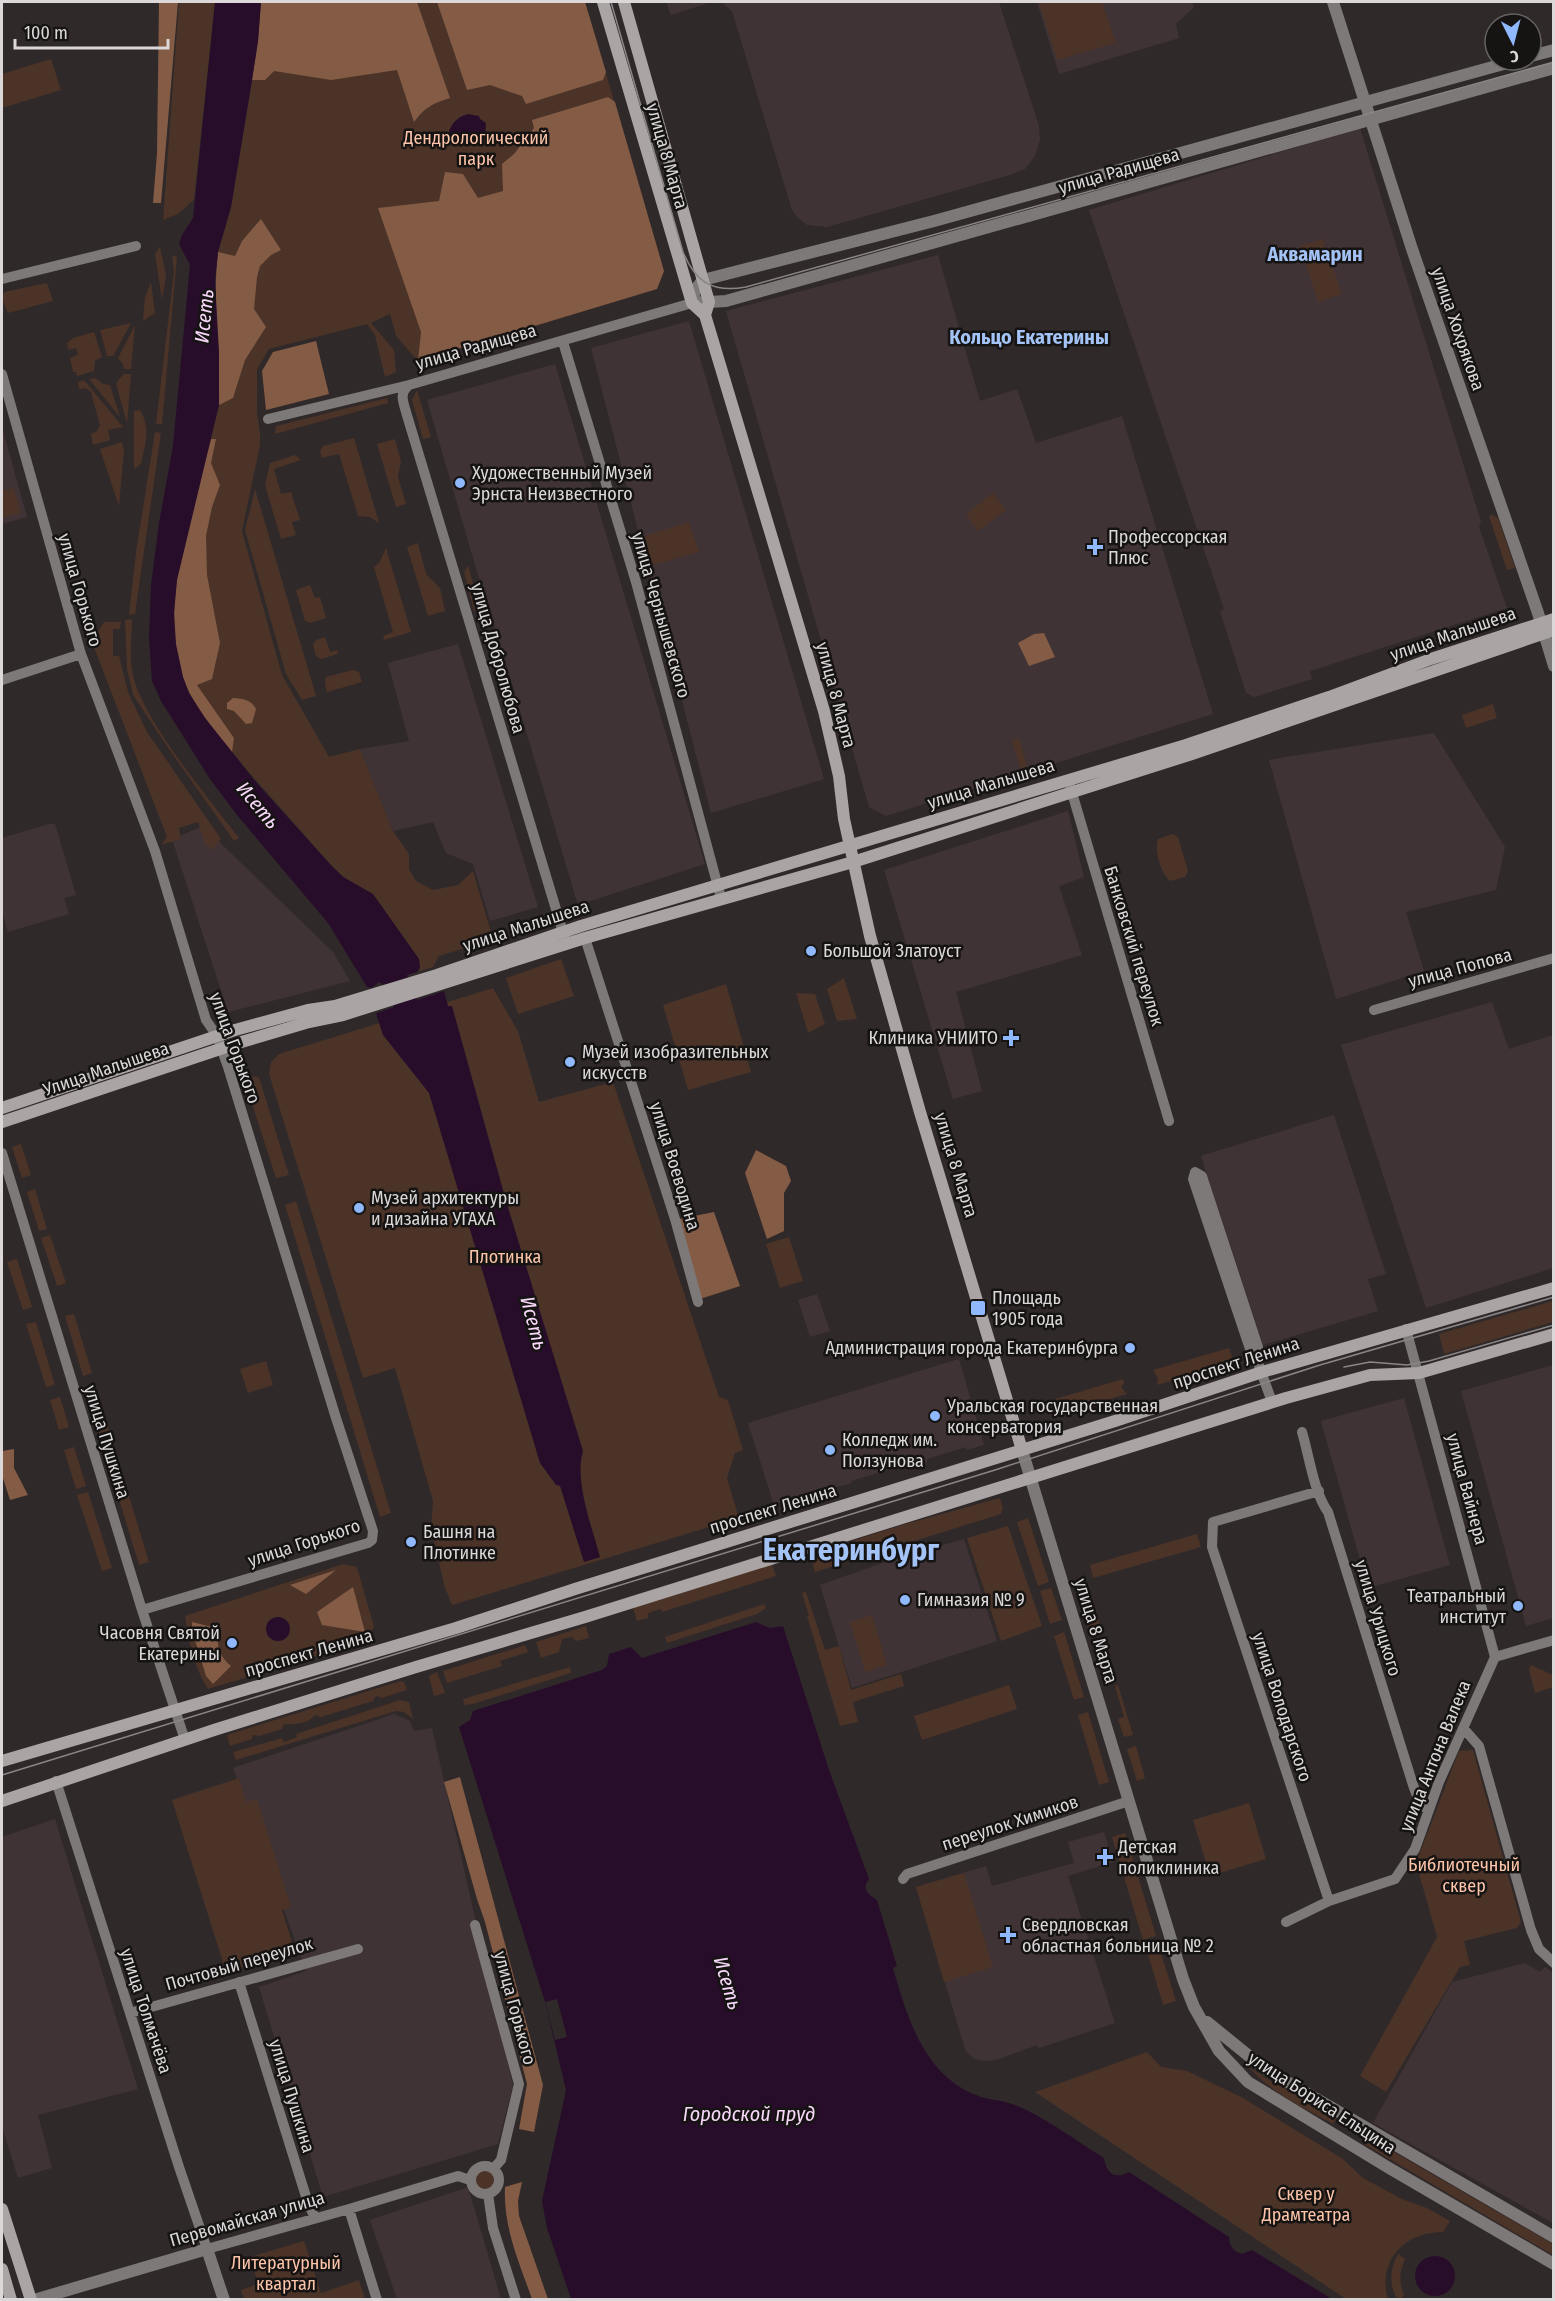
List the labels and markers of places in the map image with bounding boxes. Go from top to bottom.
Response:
place label: Художественный Музей Эрнста Неизвестного [472,462,652,505]
marker: Художественный Музей Эрнста Неизвестного [453,476,467,490]
place label: Профессорская Плюс [1108,526,1227,569]
marker: Профессорская Плюс [1086,538,1104,556]
place label: Большой Златоуст [823,940,962,962]
marker: Большой Златоуст [804,944,818,958]
place label: Клиника УНИИТО [868,1027,998,1049]
marker: Клиника УНИИТО [1002,1029,1020,1047]
place label: Музей изобразительных искусств [582,1041,768,1084]
marker: Музей изобразительных искусств [563,1055,577,1069]
place label: Музей архитектуры и дизайна УГАХА [371,1187,519,1230]
marker: Музей архитектуры и дизайна УГАХА [352,1201,366,1215]
place label: Площадь 1905 года [992,1287,1064,1330]
marker: Площадь 1905 года [969,1299,987,1317]
place label: Администрация города Екатеринбурга [825,1337,1118,1359]
marker: Администрация города Екатеринбурга [1123,1341,1137,1355]
place label: Уральская государственная консерватория [946,1395,1158,1438]
marker: Уральская государственная консерватория [928,1409,942,1423]
place label: Колледж им. Ползунова [842,1429,937,1472]
marker: Колледж им. Ползунова [823,1443,837,1457]
place label: Башня на Плотинке [423,1521,496,1564]
marker: Башня на Плотинке [404,1535,418,1549]
place label: Театральный институт [1407,1585,1507,1628]
place label: Гимназия № 9 [917,1589,1025,1611]
marker: Гимназия № 9 [898,1593,912,1607]
marker: Театральный институт [1511,1599,1525,1613]
place label: Часовня Святой Екатерины [100,1622,220,1665]
marker: Часовня Святой Екатерины [225,1636,239,1650]
place label: Детская поликлиника [1117,1836,1220,1879]
marker: Детская поликлиника [1096,1848,1114,1866]
place label: Свердловская областная больница № 2 [1022,1914,1214,1957]
marker: Свердловская областная больница № 2 [999,1926,1017,1944]

